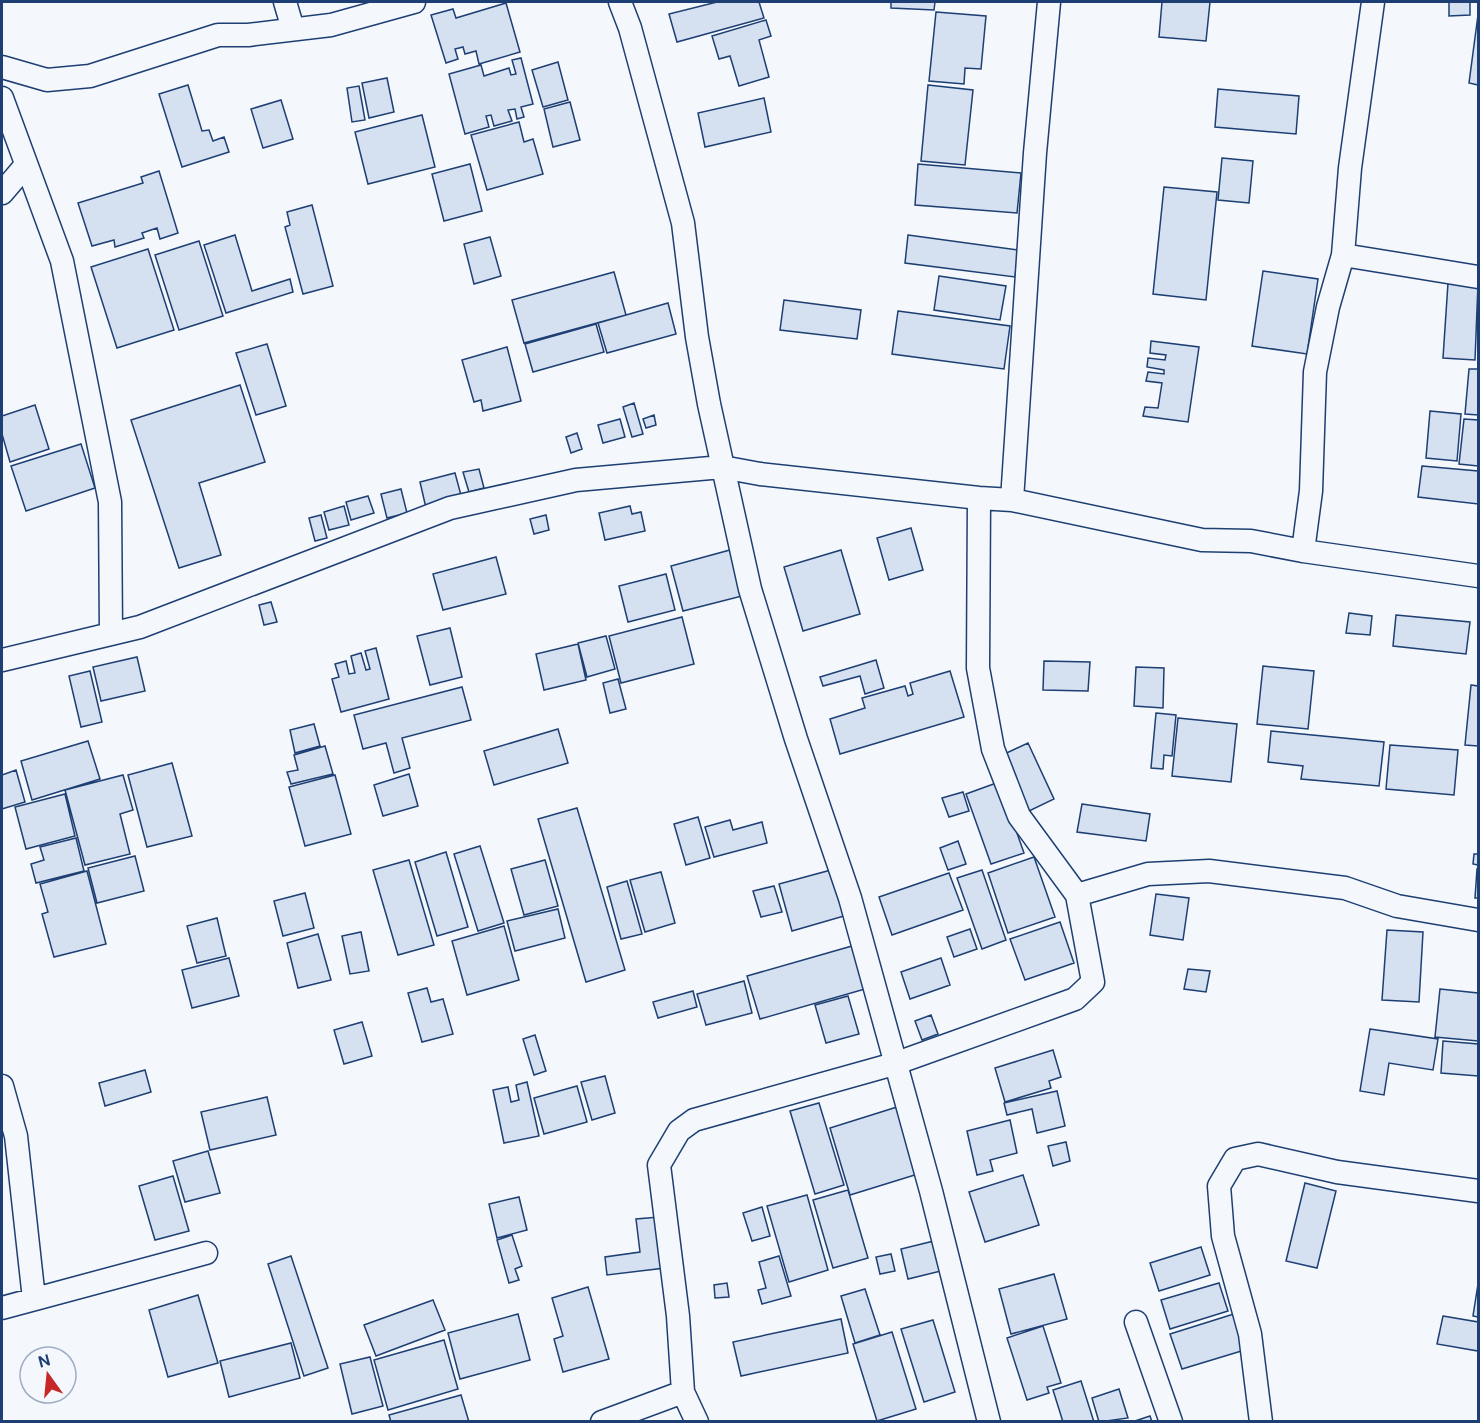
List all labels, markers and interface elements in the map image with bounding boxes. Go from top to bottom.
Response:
north arrow [18,1345,78,1405]
text: N [36,1349,53,1373]

